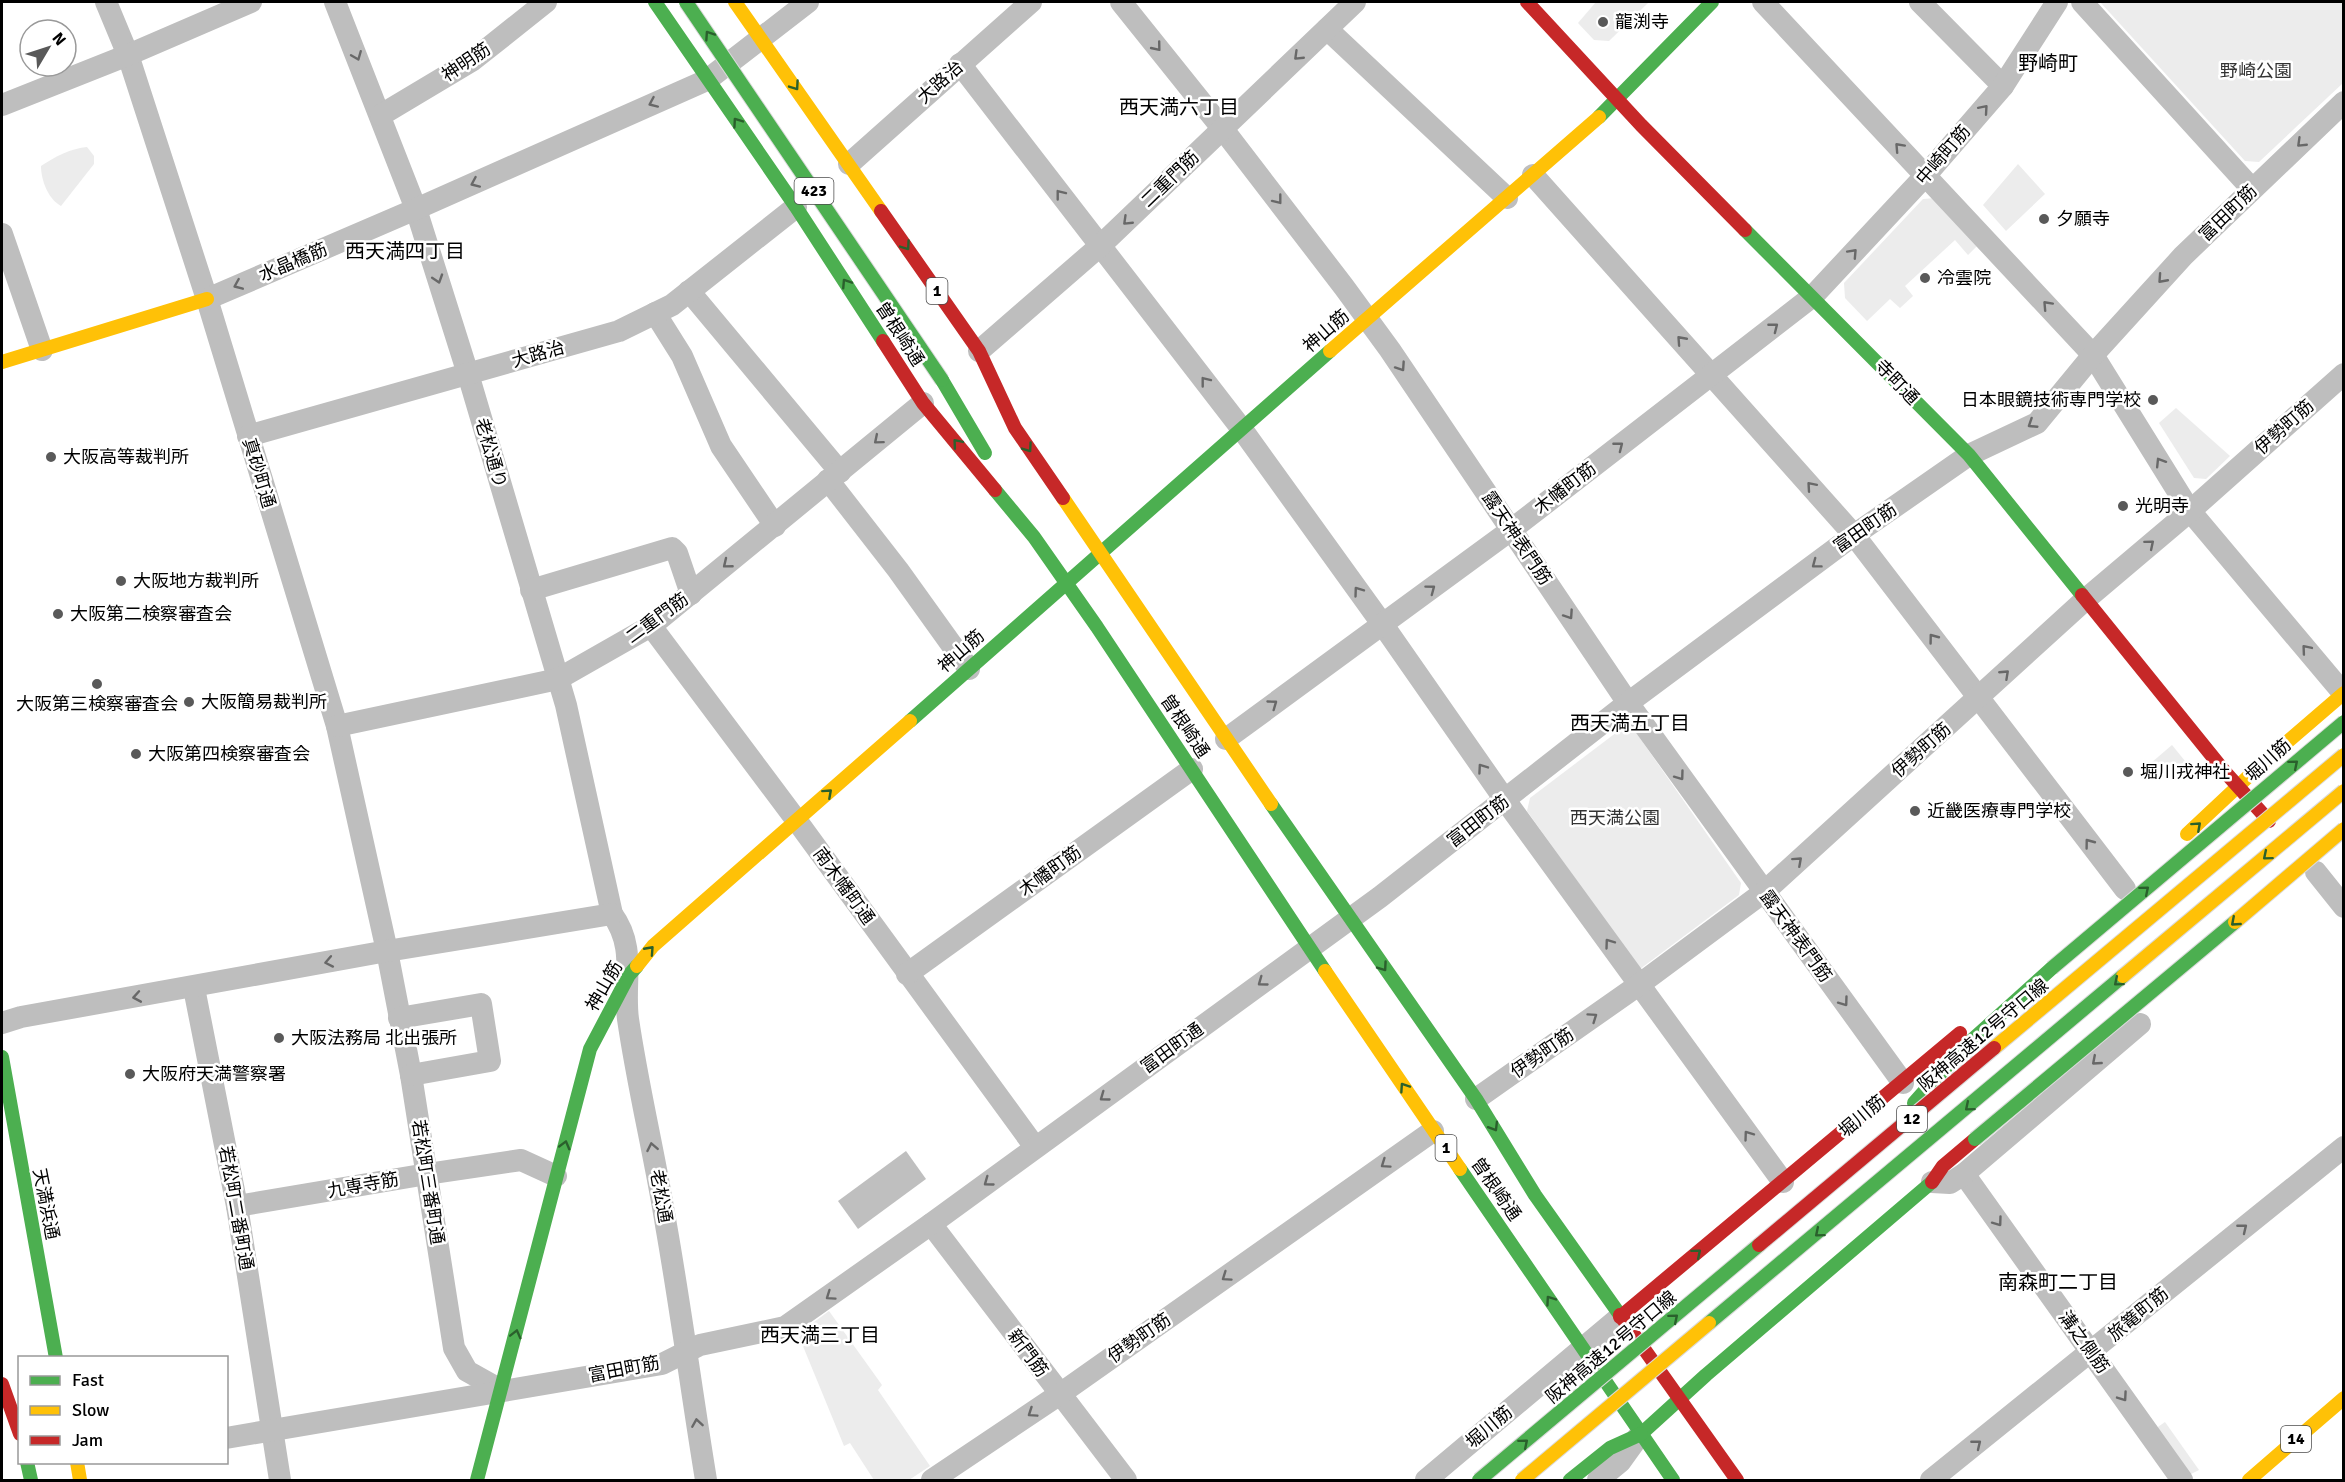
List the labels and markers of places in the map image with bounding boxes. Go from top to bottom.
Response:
place label: 龍渕寺 [1615,11,1669,33]
marker: 龍渕寺 [1596,15,1610,29]
place label: 夕願寺 [2056,208,2110,230]
marker: 夕願寺 [2037,212,2051,226]
place label: 冷雲院 [1937,267,1991,289]
marker: 冷雲院 [1918,271,1932,285]
place label: 日本眼鏡技術専門学校 [1961,389,2141,411]
marker: 日本眼鏡技術専門学校 [2146,393,2160,407]
place label: 大阪高等裁判所 [63,446,189,468]
marker: 大阪高等裁判所 [44,450,58,464]
place label: 光明寺 [2135,495,2189,517]
marker: 光明寺 [2116,499,2130,513]
place label: 大阪地方裁判所 [133,570,259,592]
marker: 大阪地方裁判所 [114,574,128,588]
place label: 大阪第二検察審査会 [70,603,232,625]
marker: 大阪第二検察審査会 [51,607,65,621]
marker: 大阪第三検察審査会 [90,677,104,691]
place label: 大阪簡易裁判所 [201,691,327,713]
place label: 大阪第三検察審査会 [16,693,178,715]
marker: 大阪簡易裁判所 [182,695,196,709]
place label: 大阪第四検察審査会 [148,743,310,765]
marker: 大阪第四検察審査会 [129,747,143,761]
place label: 堀川戎神社 [2140,761,2230,783]
marker: 堀川戎神社 [2121,765,2135,779]
place label: 近畿医療専門学校 [1927,800,2071,822]
marker: 近畿医療専門学校 [1908,804,1922,818]
place label: 大阪法務局 北出張所 [291,1027,457,1049]
marker: 大阪法務局 北出張所 [272,1031,286,1045]
place label: 大阪府天満警察署 [142,1063,286,1085]
marker: 大阪府天満警察署 [123,1067,137,1081]

